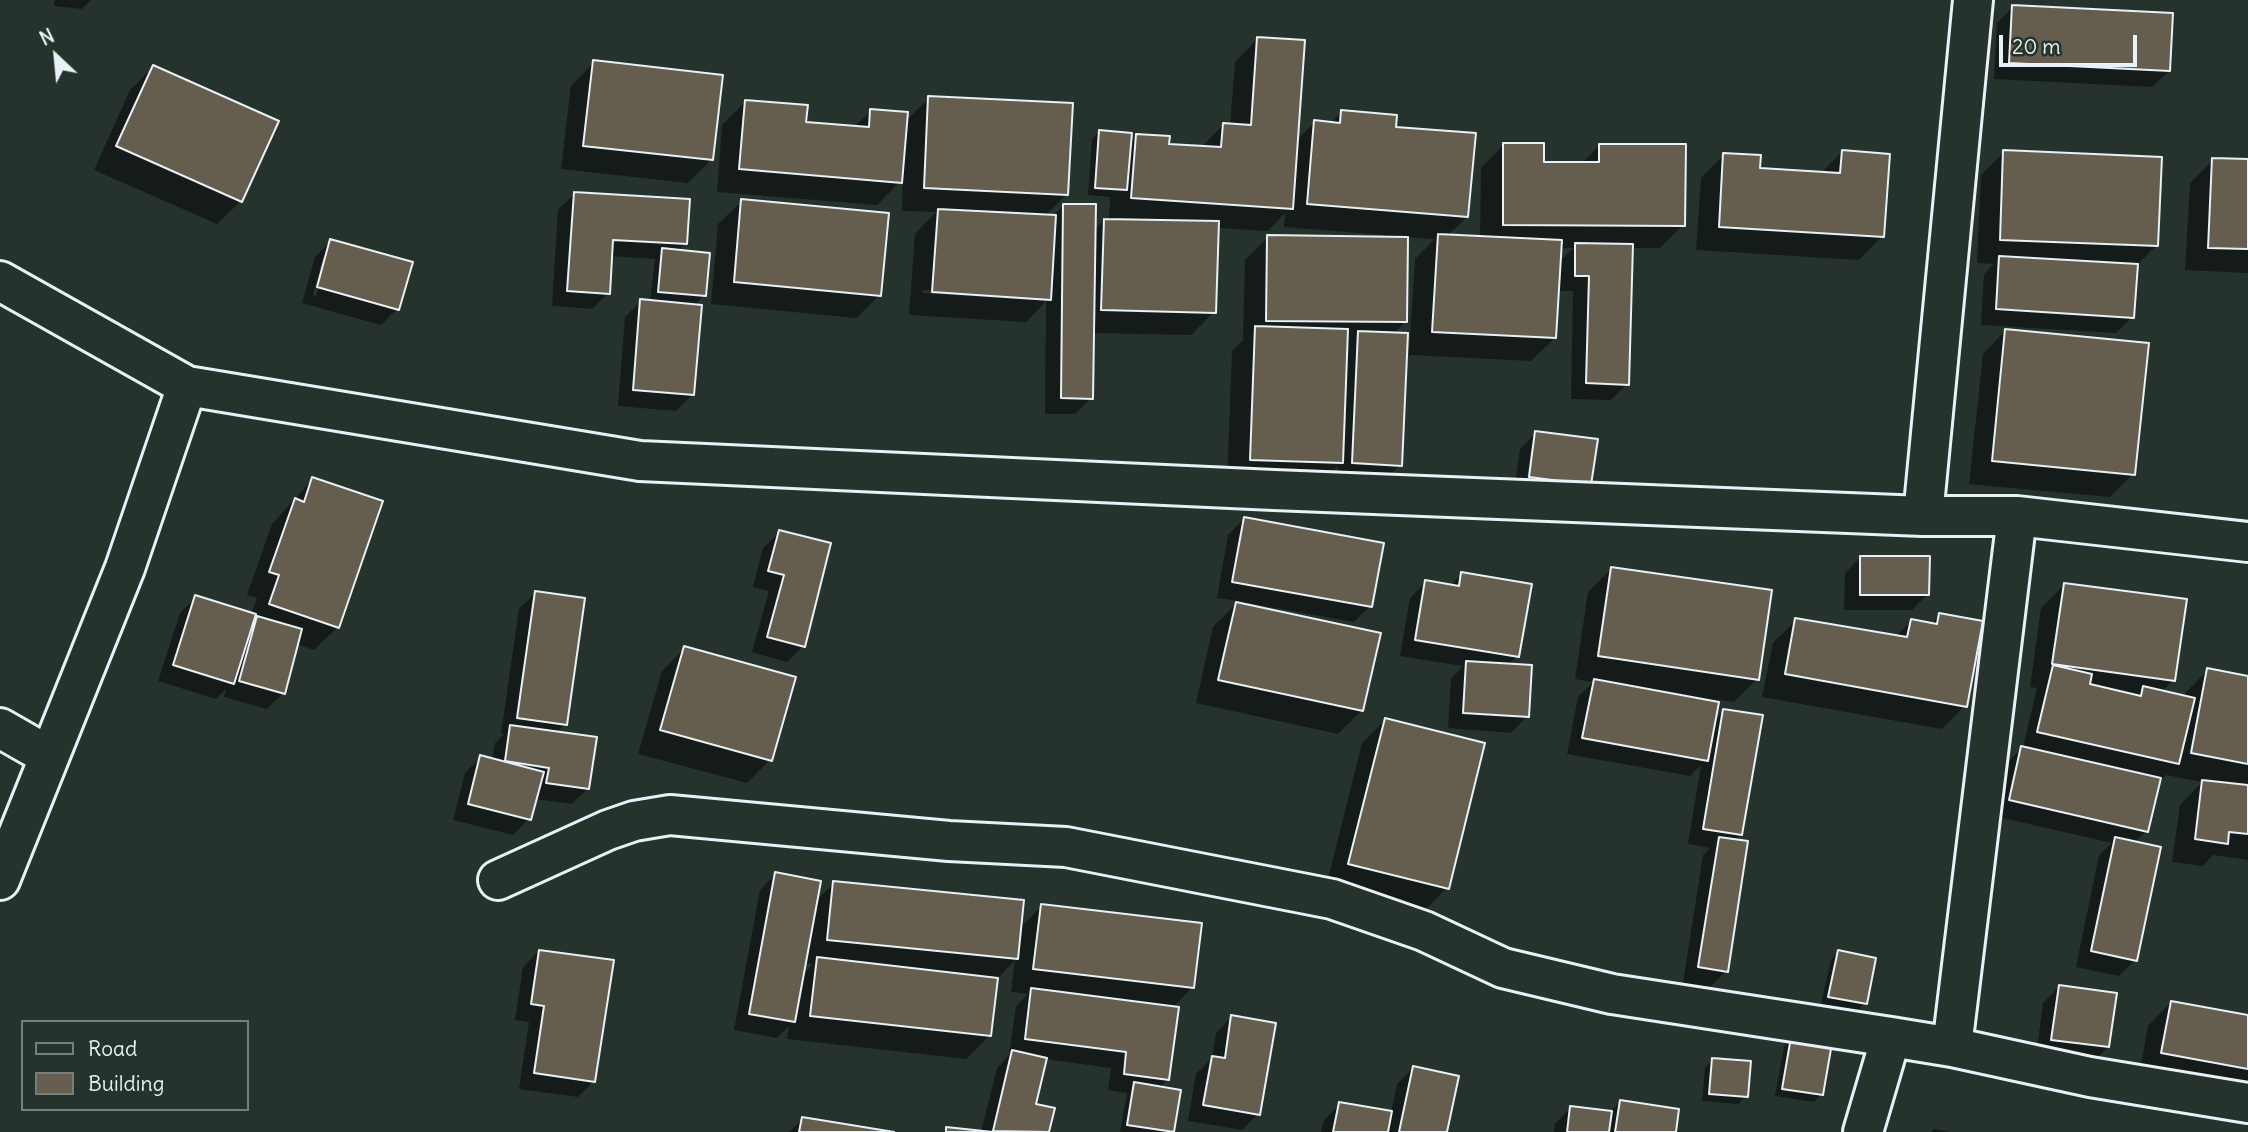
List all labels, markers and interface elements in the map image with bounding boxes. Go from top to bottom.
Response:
north arrow [21,21,91,91]
scale bar [2003,21,2141,65]
text: N [36,23,58,51]
text: 20 m [2012,33,2061,60]
legend [21,1020,248,1111]
text: Road [88,1035,137,1062]
text: Building [88,1070,164,1097]

